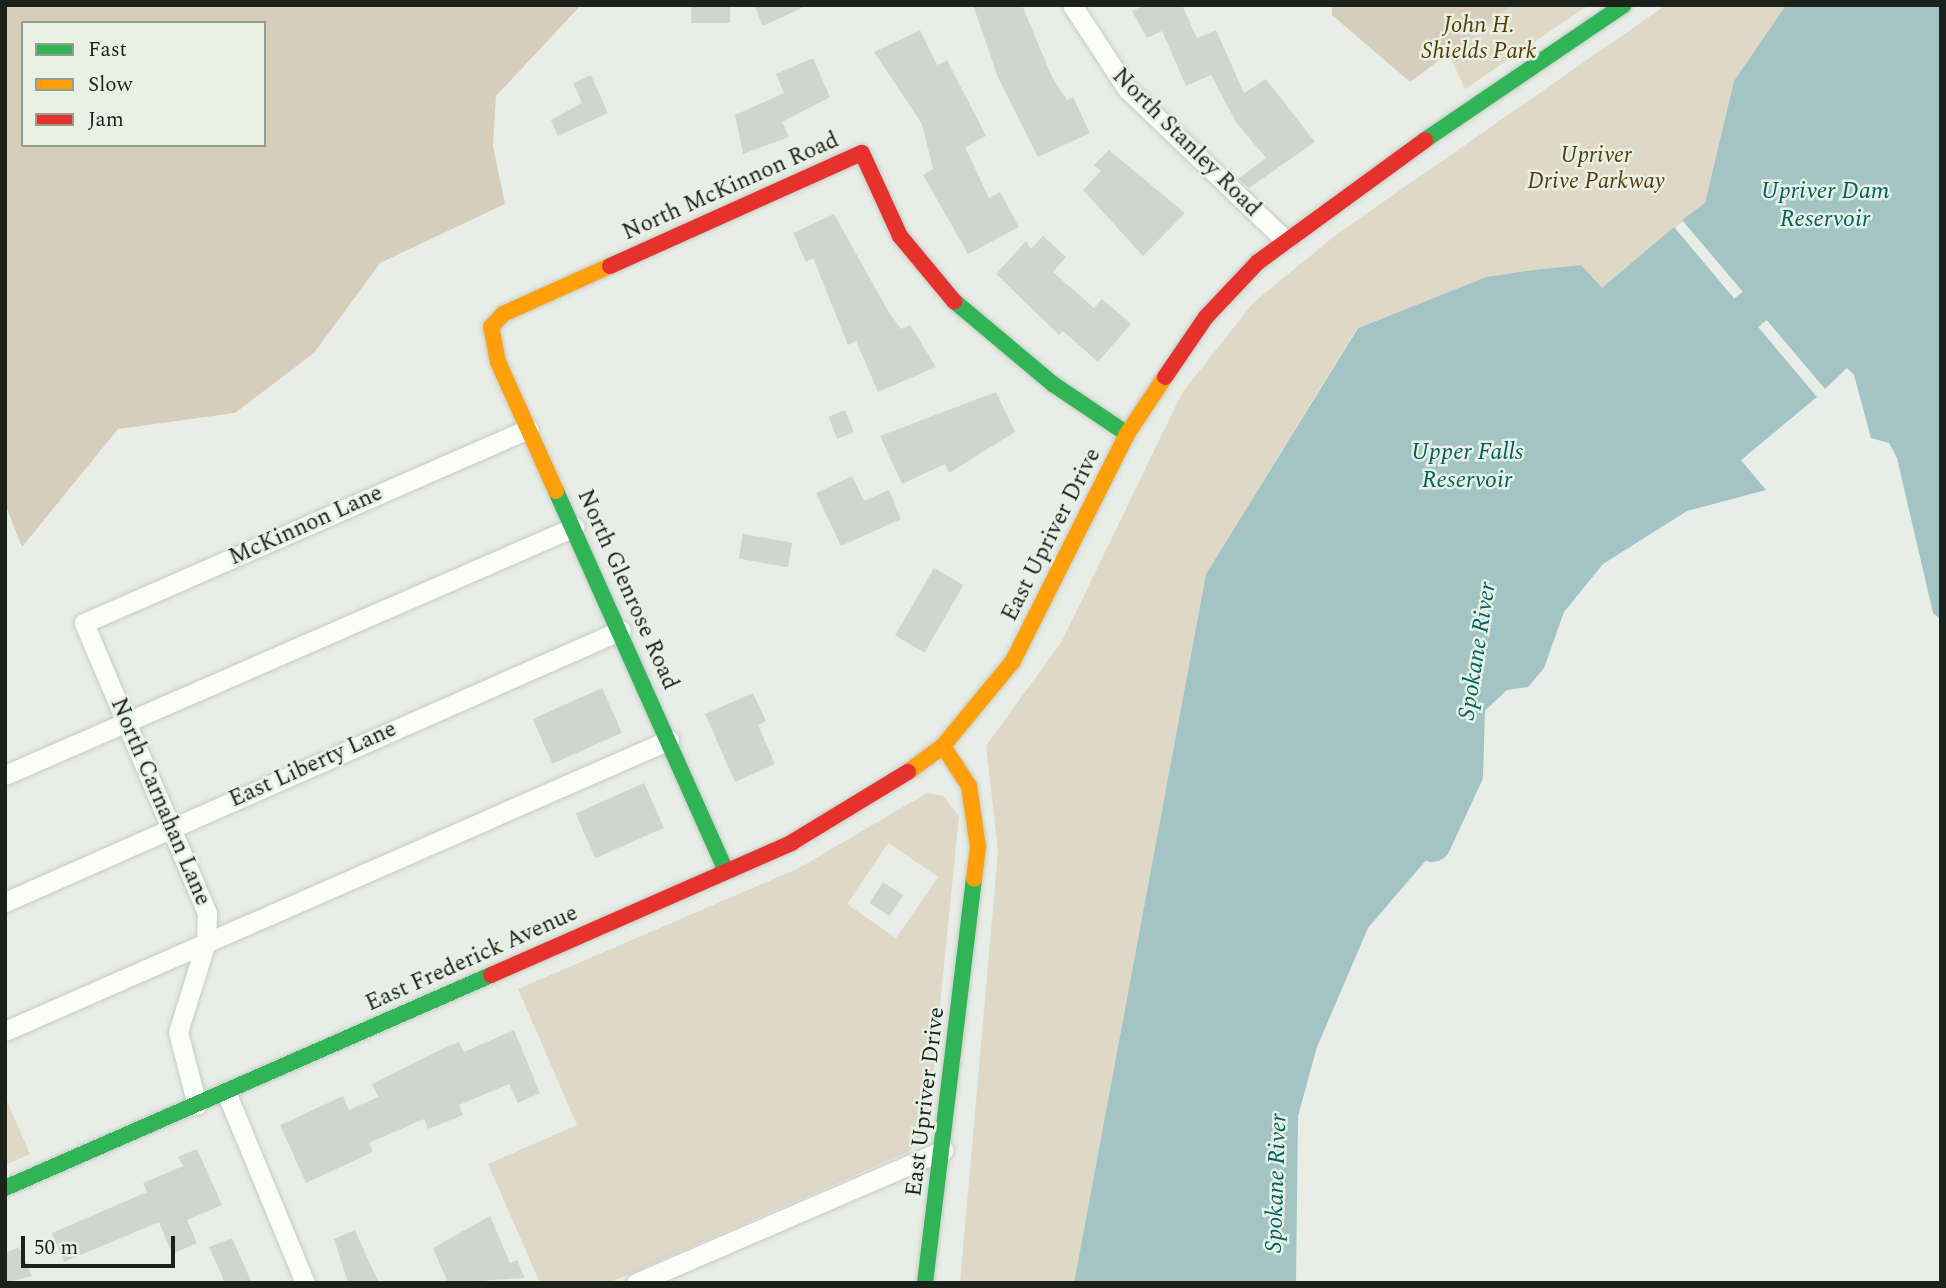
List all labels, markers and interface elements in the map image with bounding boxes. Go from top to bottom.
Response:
park label: John H. Shields Park [1421,12,1537,66]
legend [21,21,266,147]
text: Fast [88,34,127,66]
street label: North Stanley Road [1106,63,1266,223]
text: Slow [88,69,132,101]
text: Jam [88,104,124,136]
street label: North McKinnon Road [619,127,843,247]
park label: Upriver Drive Parkway [1527,142,1665,196]
water label: Upriver Dam Reservoir [1761,178,1889,234]
water label: Upper Falls Reservoir [1411,439,1523,495]
street label: East Upriver Drive [996,444,1108,626]
street label: McKinnon Lane [225,480,387,572]
street label: North Glenrose Road [570,486,684,694]
water label: Spokane River [1453,580,1503,722]
street label: North Carnahan Lane [104,694,216,910]
street label: East Liberty Lane [225,716,401,814]
street label: East Frederick Avenue [362,900,582,1018]
street label: East Upriver Drive [901,1006,951,1198]
water label: Spokane River [1260,1113,1294,1253]
scale bar [24,1222,178,1266]
text: 50 m [34,1232,78,1264]

